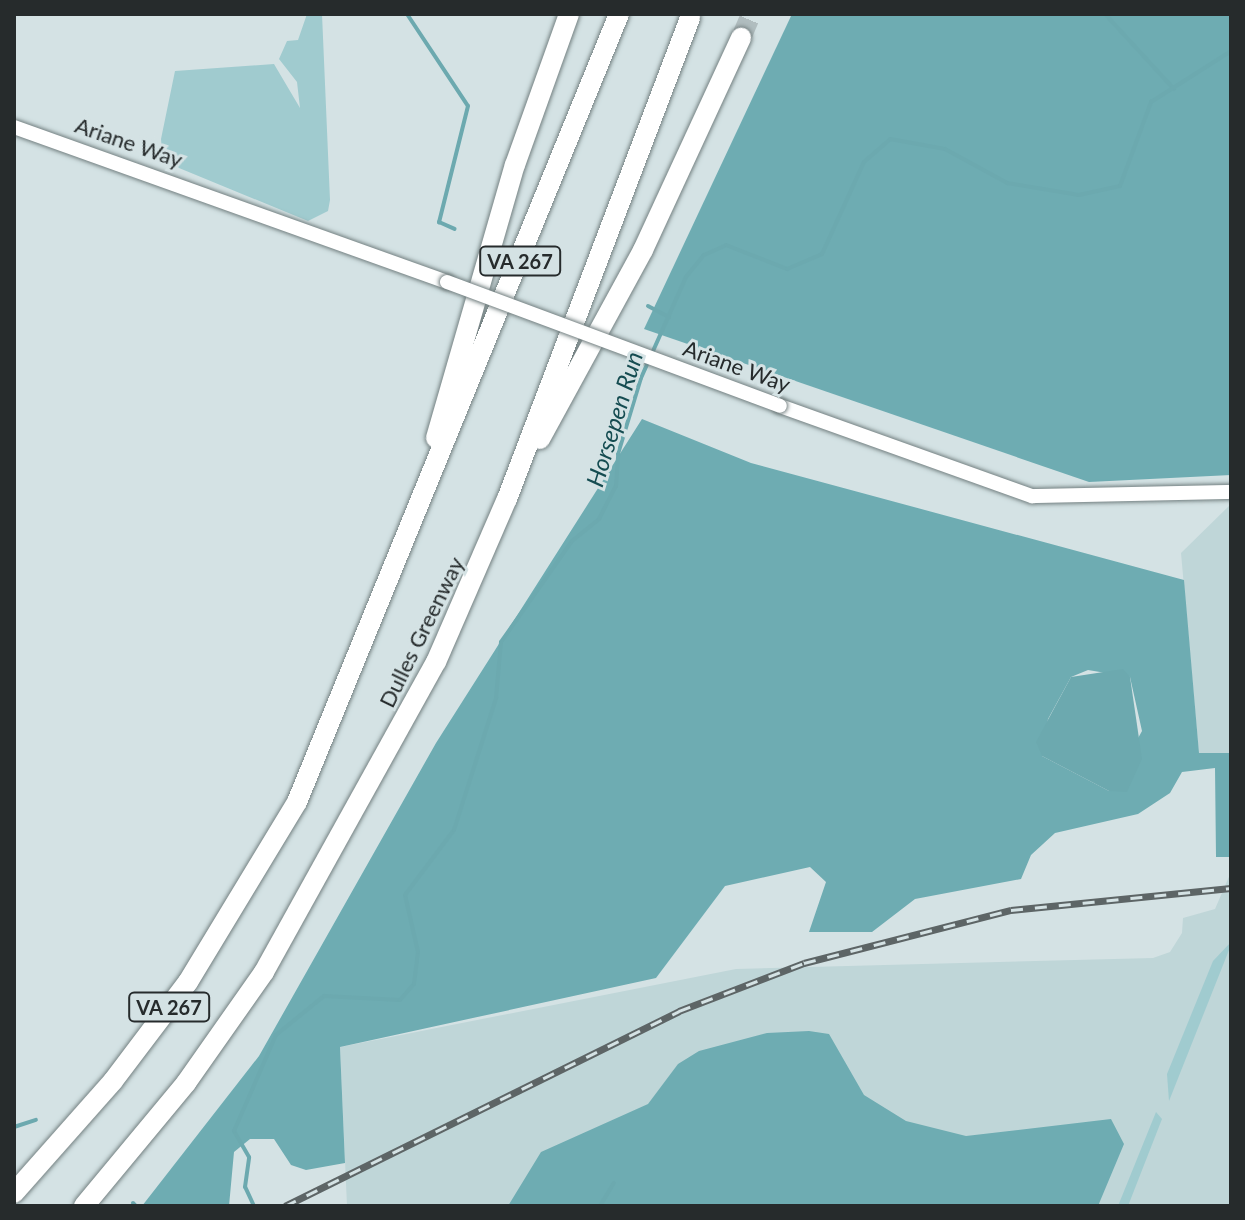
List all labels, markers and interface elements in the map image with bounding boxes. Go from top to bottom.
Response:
street label: Ariane Way [72,111,186,173]
road number: VA 267 [478,245,562,277]
street label: Ariane Way [680,334,794,398]
water label: Horsepen Run [580,348,648,490]
street label: Dulles Greenway [373,552,469,712]
road number: VA 267 [127,991,211,1023]

